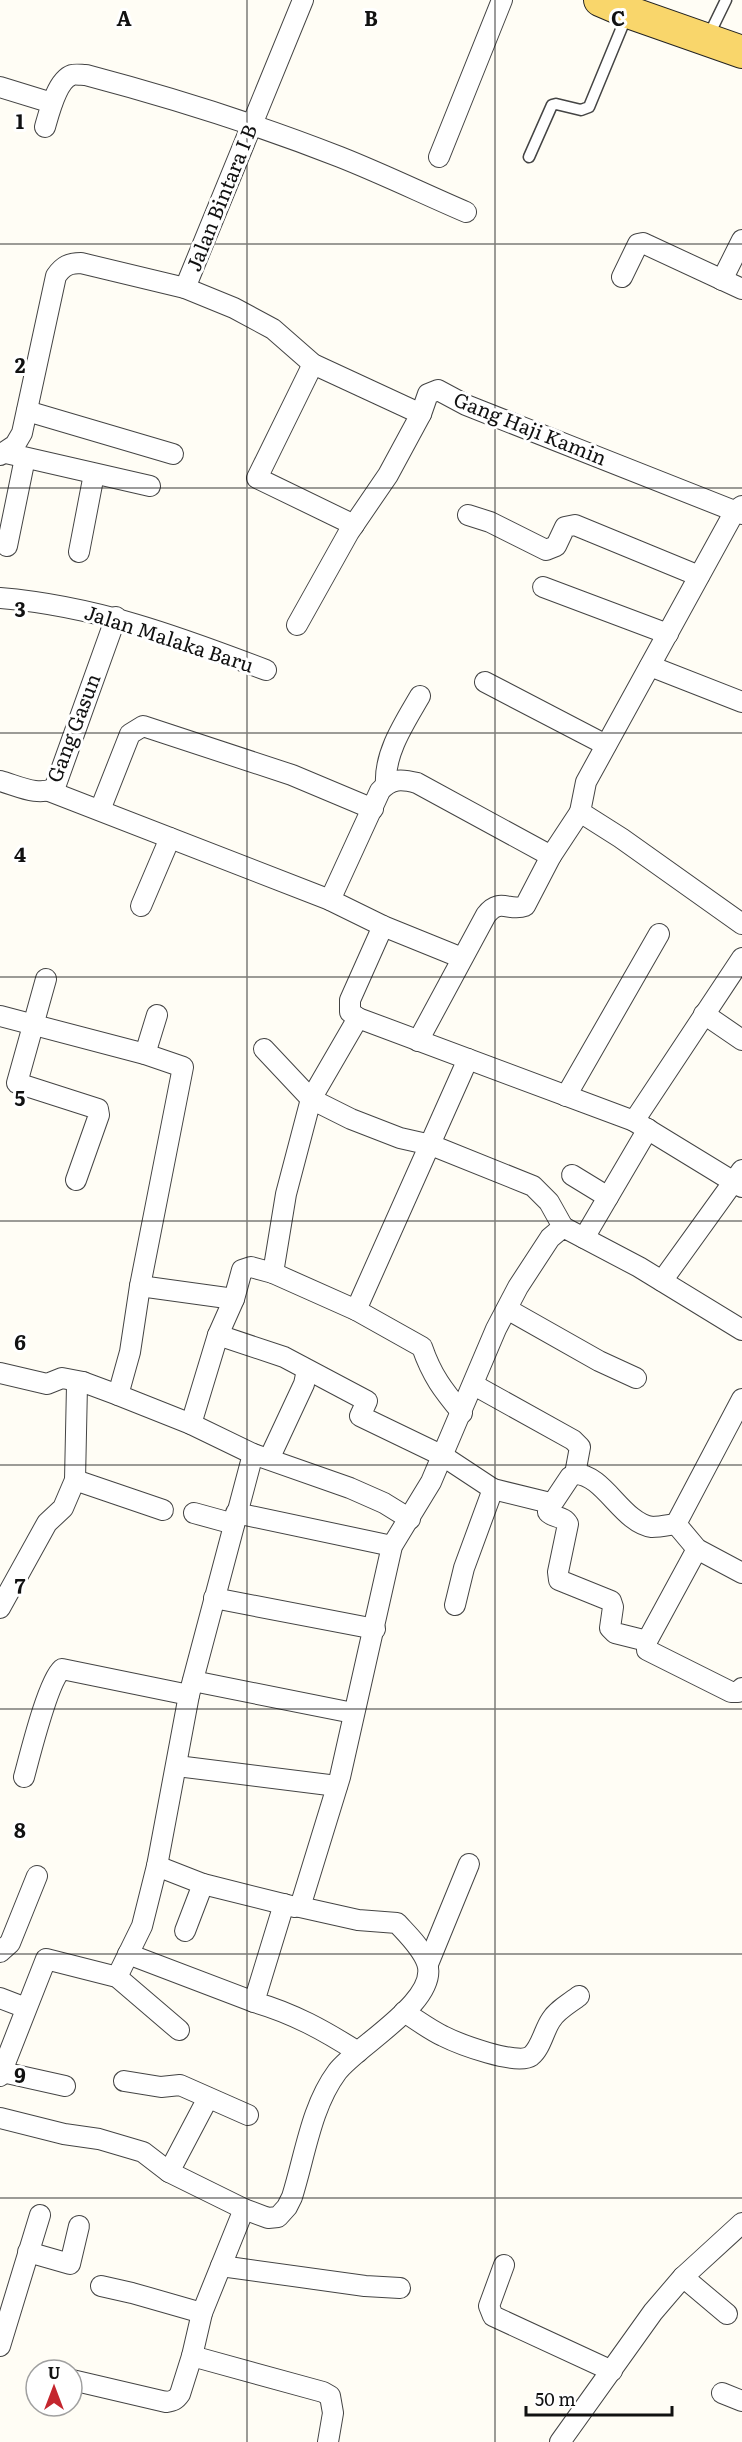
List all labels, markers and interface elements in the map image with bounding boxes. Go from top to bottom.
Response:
text: A [116,2,132,32]
text: B [364,2,378,32]
text: C [611,2,625,32]
text: 1 [16,105,24,135]
street label: Jalan Bintara I B [177,119,263,275]
text: 2 [15,349,26,379]
street label: Gang Haji Kamin [450,383,612,472]
text: 3 [14,593,26,623]
street label: Jalan Malaka Baru [81,596,258,679]
street label: Gang Gasun [38,668,107,786]
text: 4 [14,838,26,868]
text: 5 [15,1082,26,1112]
text: 6 [14,1326,26,1356]
text: 7 [15,1570,26,1600]
text: 8 [14,1814,26,1844]
text: 9 [14,2059,26,2089]
north arrow [24,2358,84,2418]
text: U [48,2360,61,2384]
scale bar [526,2379,672,2417]
text: 50 m [535,2385,576,2412]

